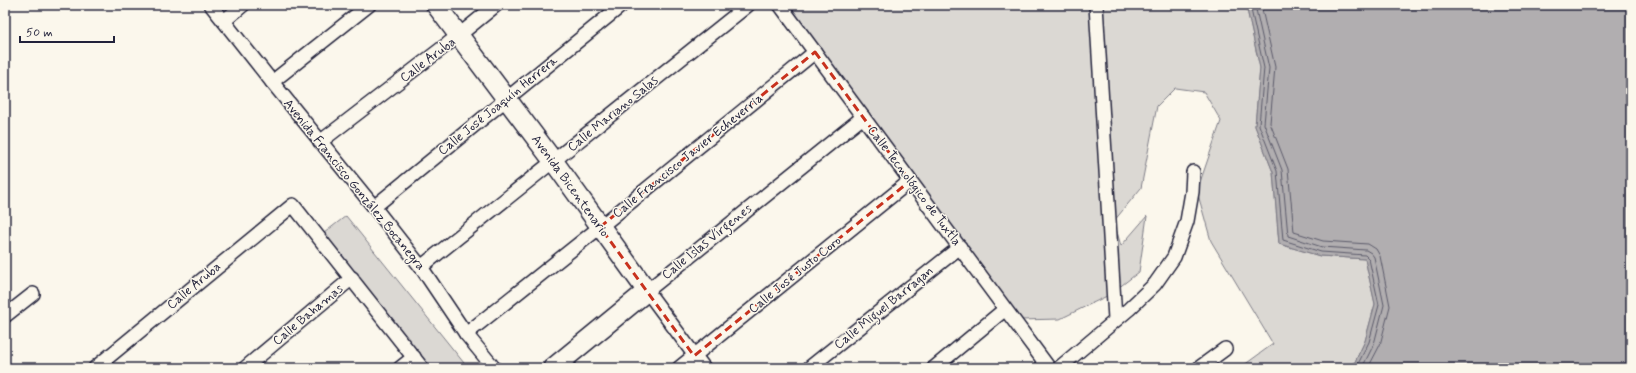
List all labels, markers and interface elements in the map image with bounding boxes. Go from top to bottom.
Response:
scale bar [20,18,114,44]
text: 50 m [26,25,53,41]
street label: Calle Aruba [397,33,459,87]
street label: Calle José Joaquín Herrera [435,52,561,159]
street label: Calle Mariano Salas [564,72,662,156]
street label: Calle Francisco Javier Echeverria [609,90,767,222]
street label: Avenida Francisco González Bocanegra [279,96,429,275]
street label: Calle Tecnológico de Tuxtla [863,123,965,249]
street label: Avenida Bicentenario [527,132,613,241]
street label: Calle Islas Vírgenes [658,200,757,285]
street label: Calle José Justo Coro [745,232,845,318]
street label: Calle Aruba [163,258,225,314]
street label: Calle Miguel Barragan [831,263,938,355]
street label: Calle Bahamas [269,280,347,350]

